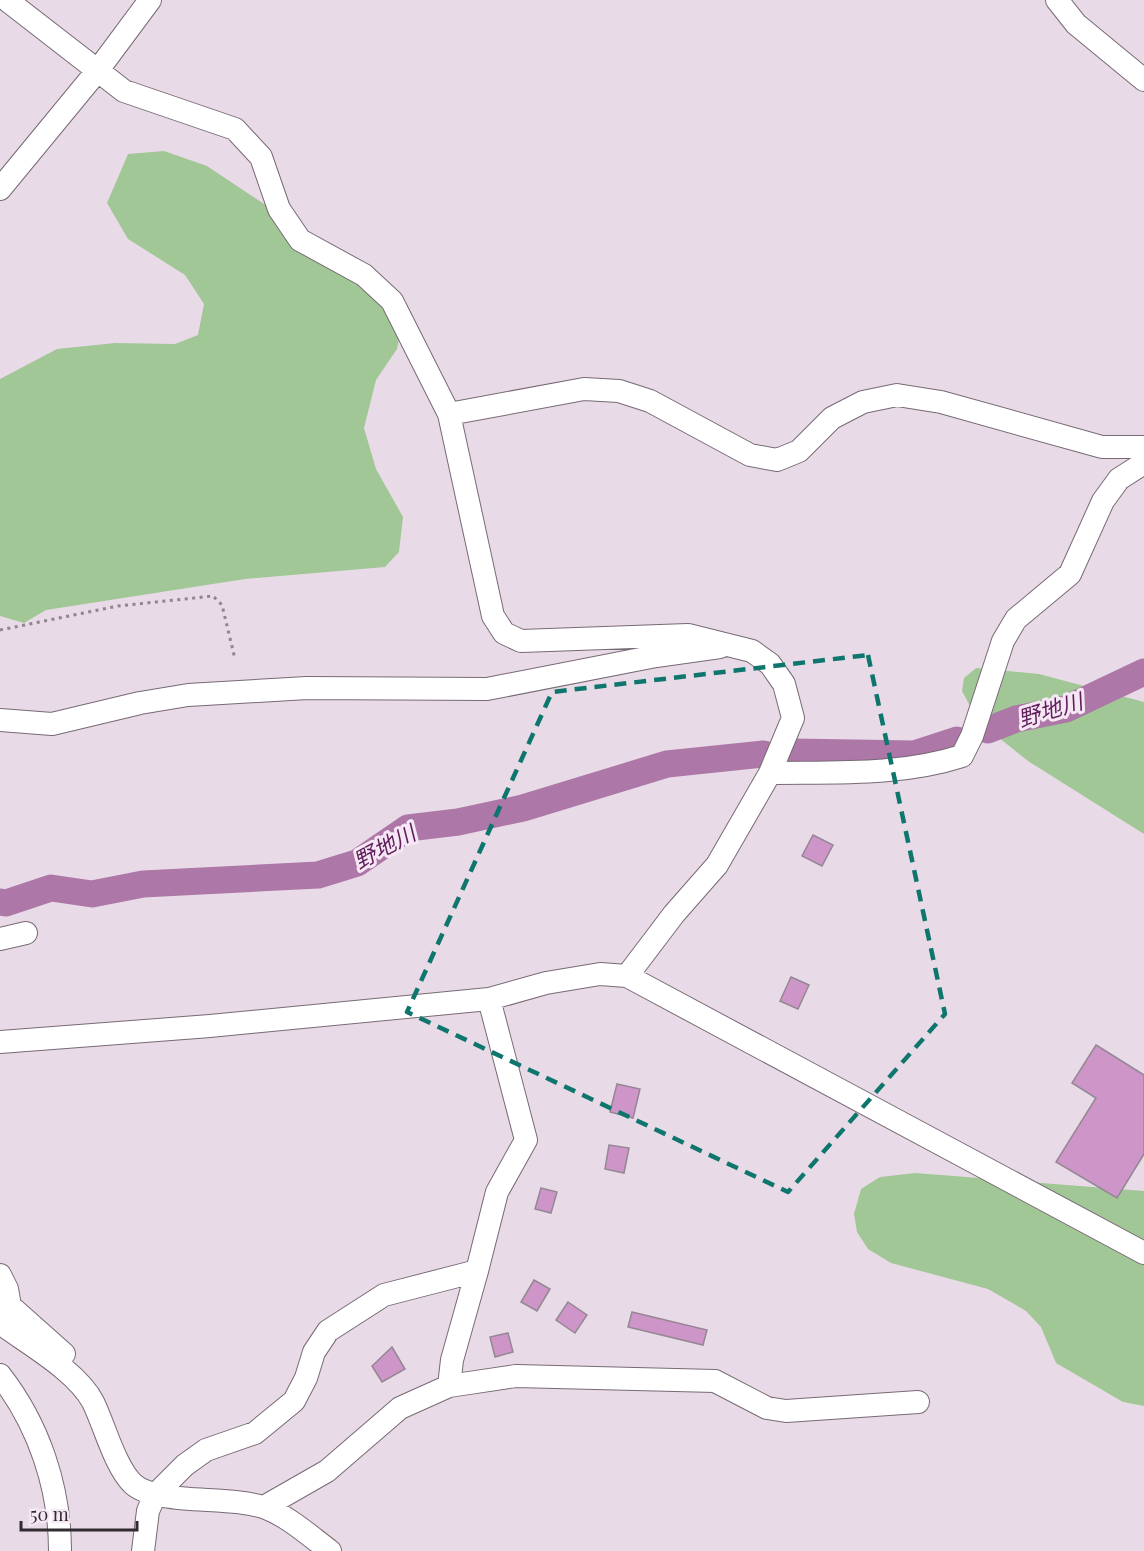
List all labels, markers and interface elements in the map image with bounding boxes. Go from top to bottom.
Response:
water label: 野地川 [1014,684,1088,733]
water label: 野地川 [348,816,422,875]
scale bar [21,1494,136,1532]
text: 50 m [30,1502,69,1526]

